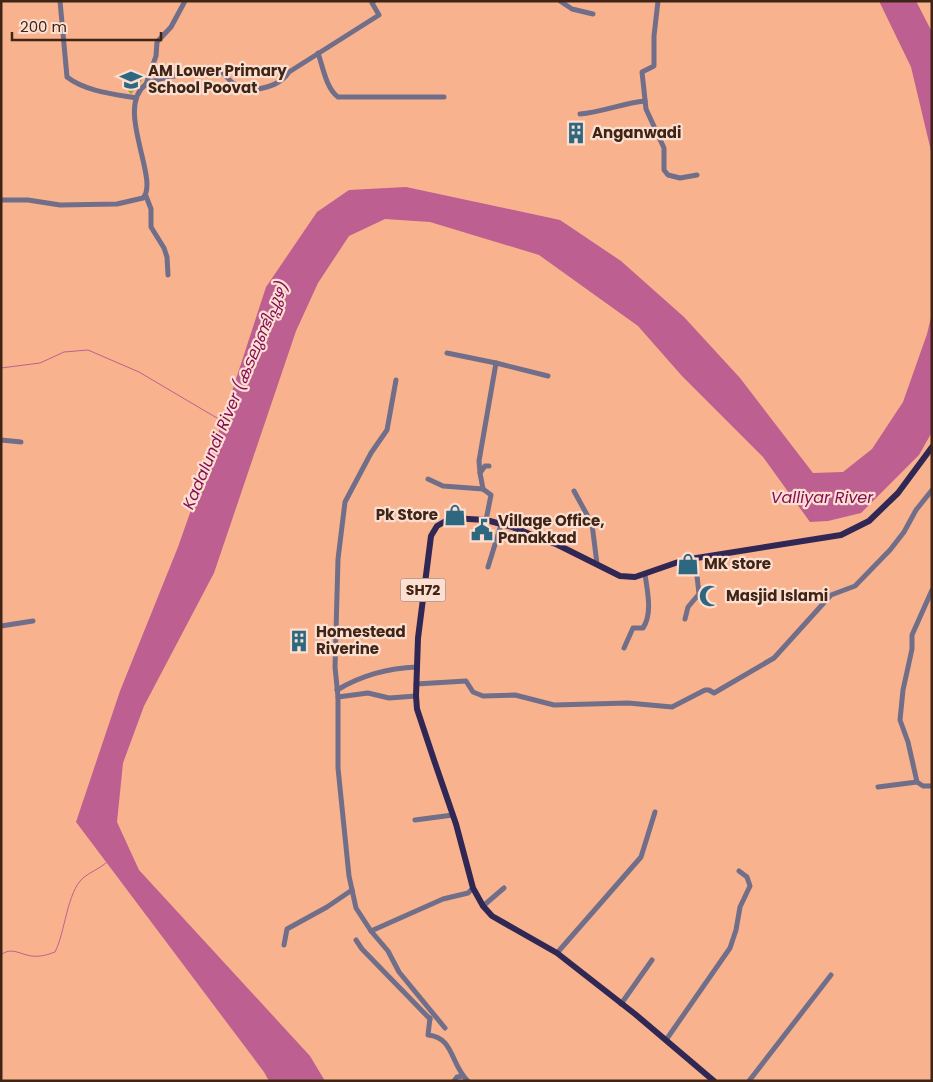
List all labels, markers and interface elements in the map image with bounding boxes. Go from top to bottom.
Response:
scale bar [12,10,161,42]
text: 200 m [20,16,67,37]
place label: AM Lower Primary School Poovat [148,60,287,98]
school or university icon: AM Lower Primary School Poovat [118,67,144,93]
building icon: Anganwadi [563,120,589,146]
place label: Anganwadi [592,122,681,143]
water label: Kadalundi River (കടലുണ്ടിപ്പുഴ) [177,278,294,513]
water label: Valliyar River [771,486,874,509]
shop icon: Pk Store [442,502,468,528]
place label: Pk Store [376,504,438,525]
place label: Village Office, Panakkad [498,510,605,548]
public building icon: Village Office, Panakkad [469,517,495,543]
shop icon: MK store [675,551,701,577]
place label: MK store [704,553,771,574]
road number: SH72 [400,578,446,602]
mosque icon: Masjid Islami [697,583,723,609]
place label: Masjid Islami [726,585,828,606]
place label: Homestead Riverine [316,621,406,659]
building icon: Homestead Riverine [286,628,312,654]

